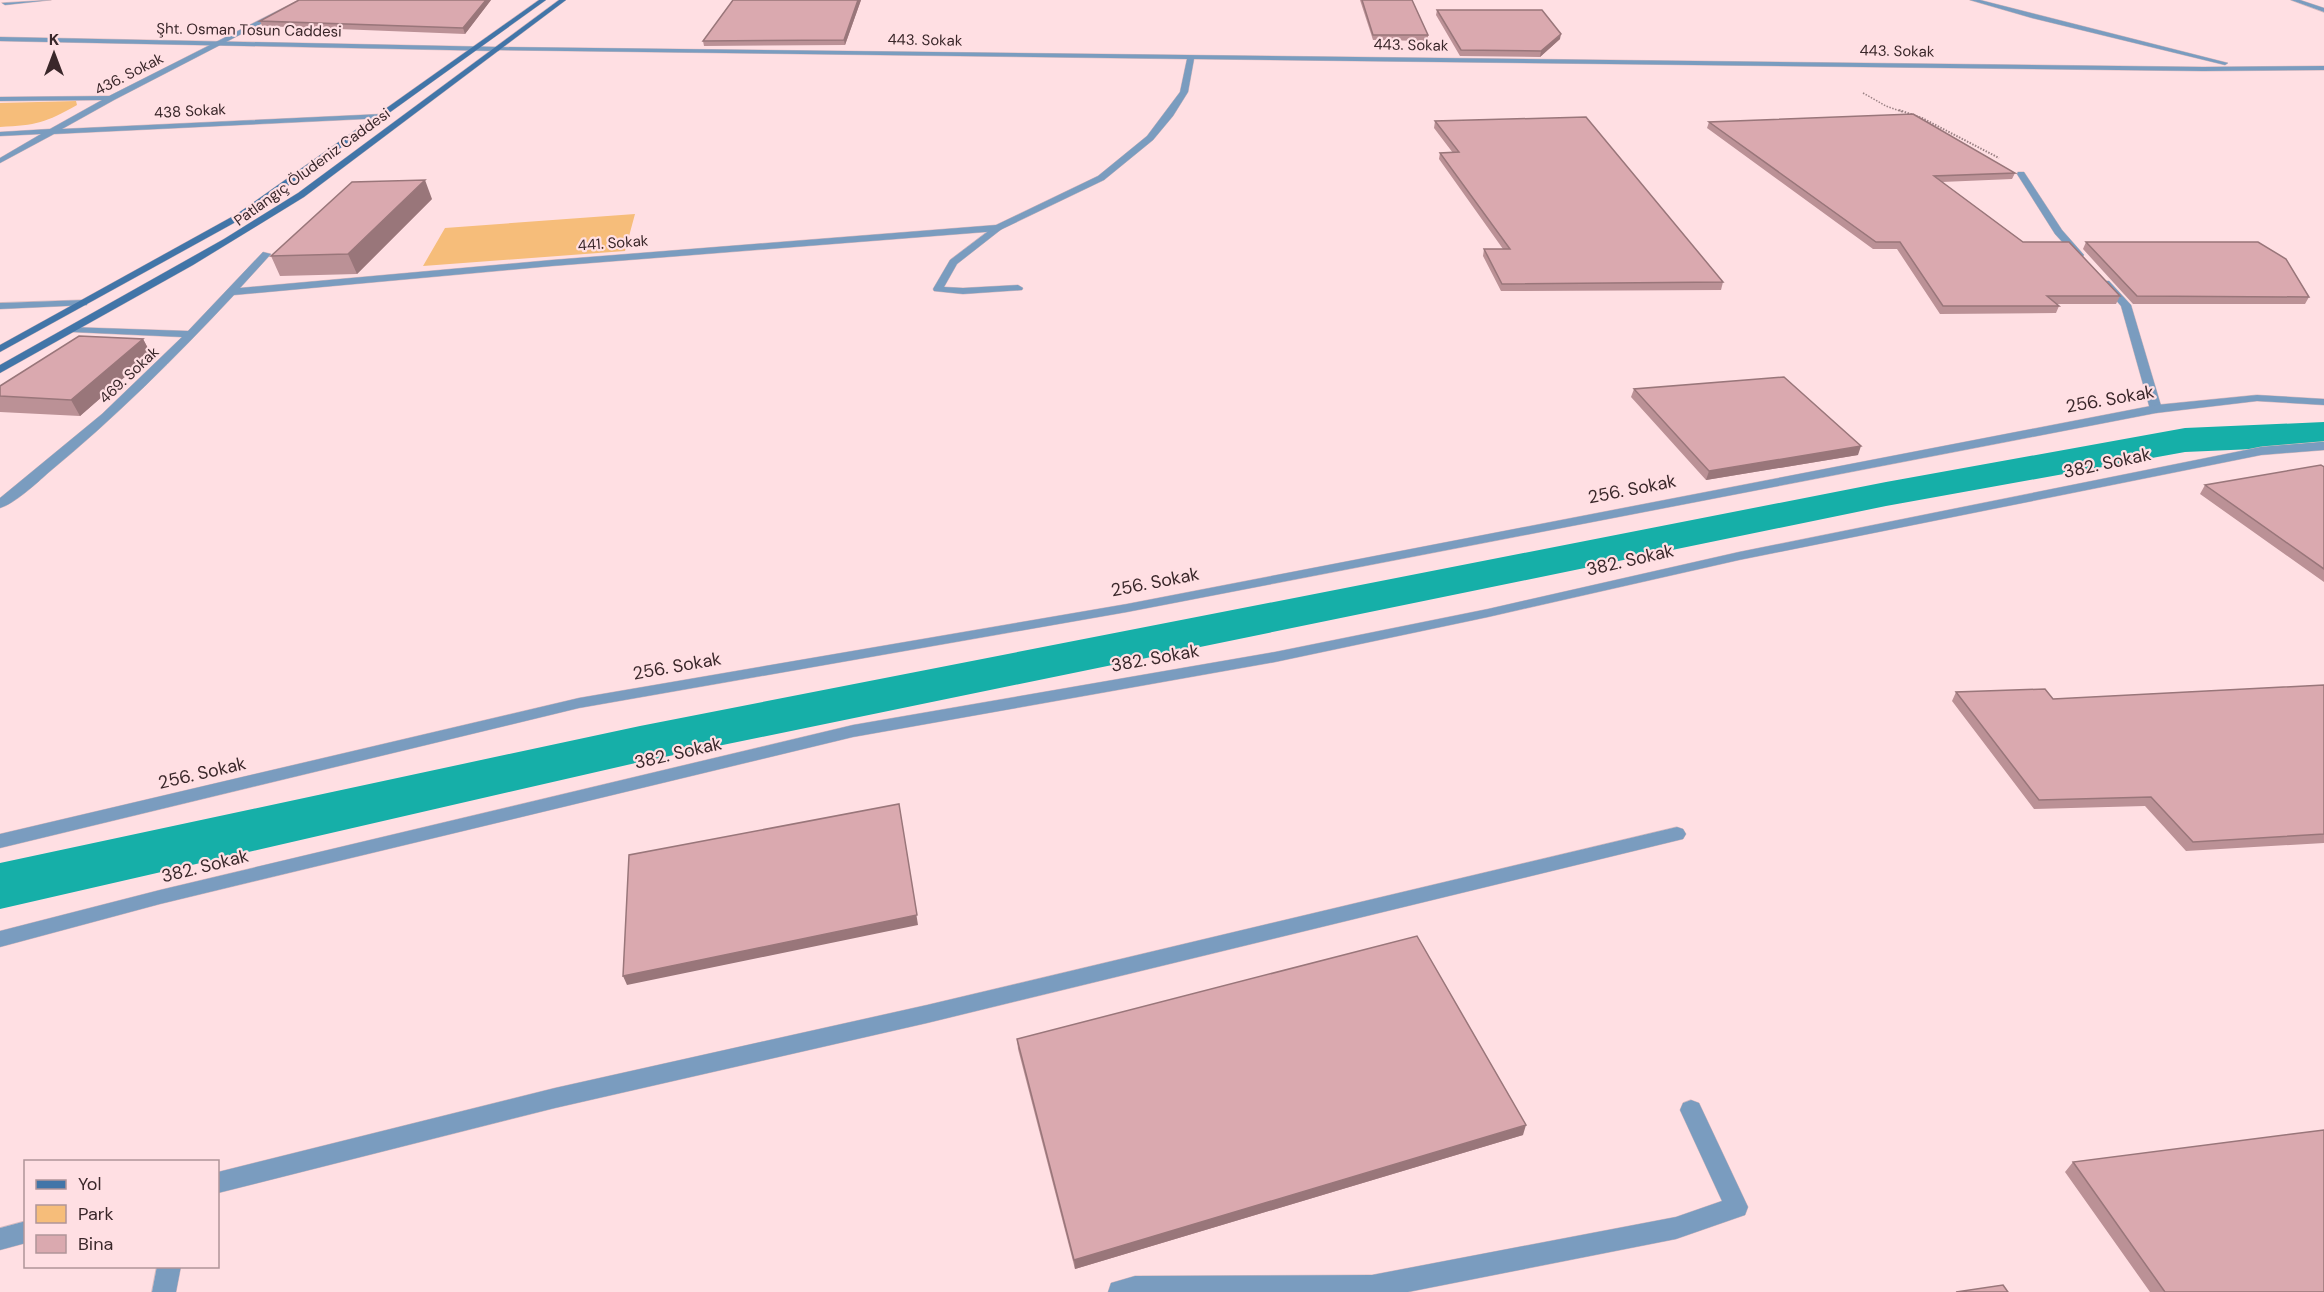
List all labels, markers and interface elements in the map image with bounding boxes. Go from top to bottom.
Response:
street label: Şht. Osman Tosun Caddesi [156,18,342,42]
north arrow [24,24,84,84]
text: K [49,29,60,50]
street label: 443. Sokak [887,29,963,51]
street label: 443. Sokak [1373,34,1449,56]
street label: 443. Sokak [1859,40,1935,62]
street label: 436. Sokak [91,48,167,100]
street label: 438 Sokak [154,99,227,123]
street label: Patlangıç Öludeniz Caddesi [230,104,394,230]
street label: 441. Sokak [577,231,649,255]
street label: 469. Sokak [95,342,164,408]
street label: 256. Sokak [2064,379,2156,419]
street label: 382. Sokak [2061,442,2153,484]
street label: 256. Sokak [1586,469,1678,509]
street label: 382. Sokak [1584,538,1676,582]
street label: 256. Sokak [1109,562,1201,602]
street label: 382. Sokak [1109,638,1201,678]
street label: 256. Sokak [631,646,723,686]
street label: 382. Sokak [632,731,724,775]
street label: 256. Sokak [156,751,248,795]
street label: 382. Sokak [159,844,251,888]
legend [24,1160,219,1268]
text: Yol [78,1172,102,1196]
text: Park [78,1202,114,1226]
text: Bina [78,1232,113,1256]

